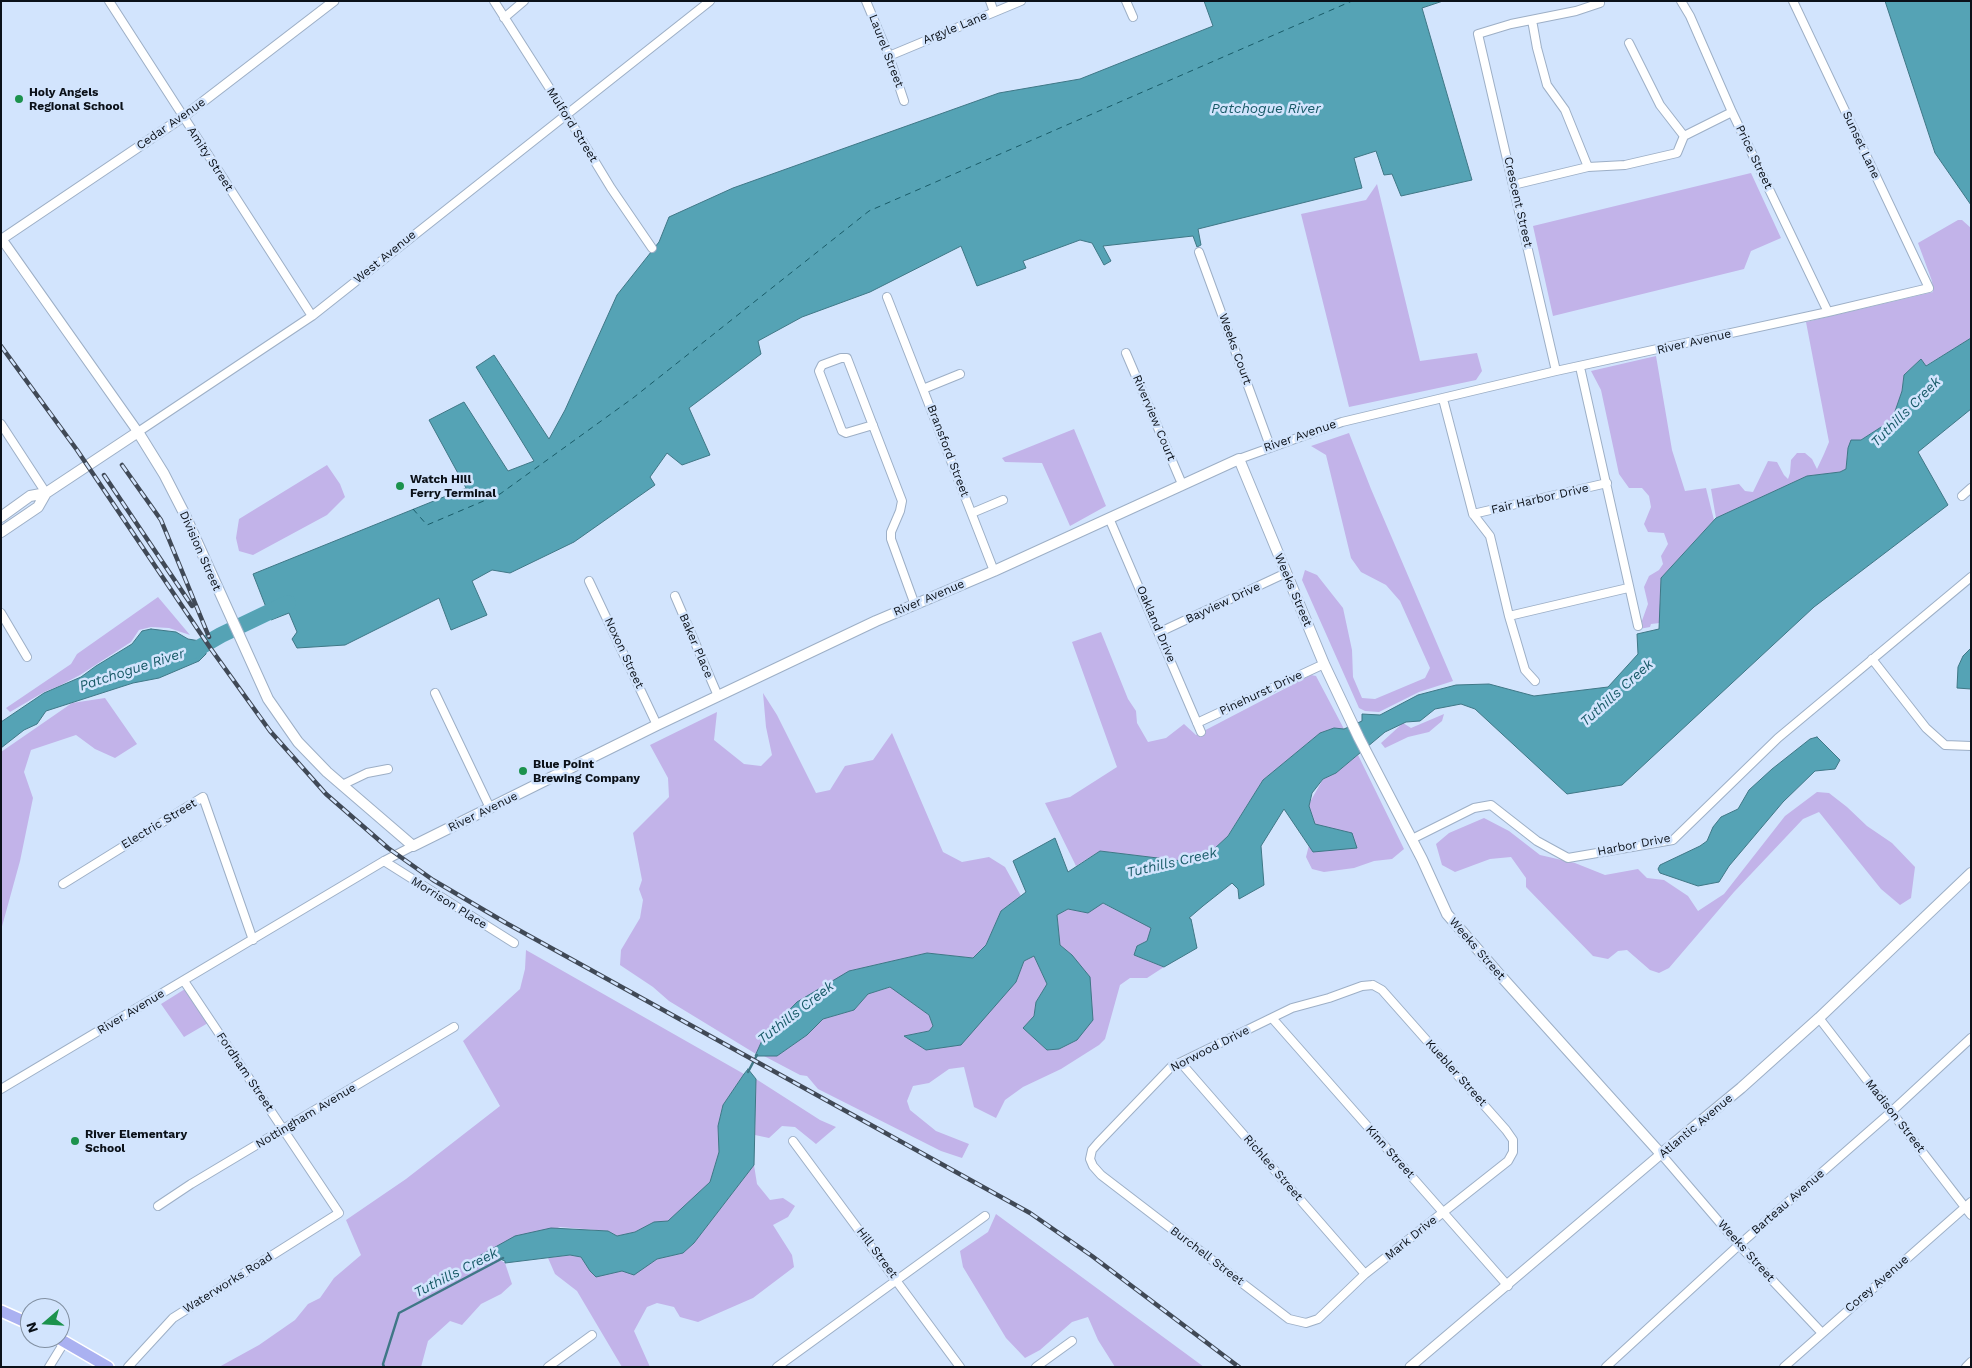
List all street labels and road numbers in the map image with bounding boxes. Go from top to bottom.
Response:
street label: Argyle Lane [921,9,989,47]
street label: Laurel Street [866,13,906,89]
street label: Mulford Street [543,85,601,165]
street label: Cedar Avenue [134,95,208,153]
street label: Sunset Lane [1839,109,1883,181]
street label: Price Street [1732,123,1776,191]
street label: Amity Street [184,124,236,194]
street label: Crescent Street [1501,155,1535,249]
street label: West Avenue [351,228,419,286]
street label: Weeks Court [1216,312,1254,386]
street label: River Avenue [1655,326,1733,358]
street label: Riverview Court [1129,373,1179,463]
street label: Bransford Street [924,403,972,499]
street label: River Avenue [1262,417,1338,455]
street label: Fair Harbor Drive [1490,481,1590,517]
street label: Division Street [176,509,224,593]
street label: Weeks Street [1271,551,1315,629]
street label: River Avenue [891,577,967,619]
street label: Bayview Drive [1183,579,1263,627]
street label: Oakland Drive [1133,583,1179,665]
street label: Baker Place [676,612,716,680]
street label: Noxon Street [601,615,647,691]
street label: Pinehurst Drive [1217,668,1305,718]
street label: River Avenue [446,789,520,835]
street label: Electric Street [119,796,199,852]
street label: Harbor Drive [1596,831,1672,859]
street label: Morrison Place [408,874,490,932]
street label: Weeks Street [1446,915,1508,983]
street label: River Avenue [95,986,167,1038]
street label: Norwood Drive [1168,1023,1252,1075]
street label: Fordham Street [213,1030,277,1114]
street label: Kuebler Street [1422,1037,1490,1109]
street label: Madison Street [1862,1077,1928,1155]
street label: Nottingham Avenue [253,1080,359,1152]
street label: Atlantic Avenue [1656,1091,1736,1161]
street label: Kinn Street [1363,1123,1417,1181]
street label: Richlee Street [1240,1132,1306,1204]
street label: Barteau Avenue [1749,1166,1827,1238]
street label: Mark Drive [1382,1213,1440,1263]
street label: Weeks Street [1714,1217,1778,1285]
street label: Burchell Street [1167,1224,1247,1288]
street label: Hill Street [853,1225,901,1281]
street label: Waterworks Road [181,1250,275,1316]
street label: Corey Avenue [1842,1252,1912,1316]

